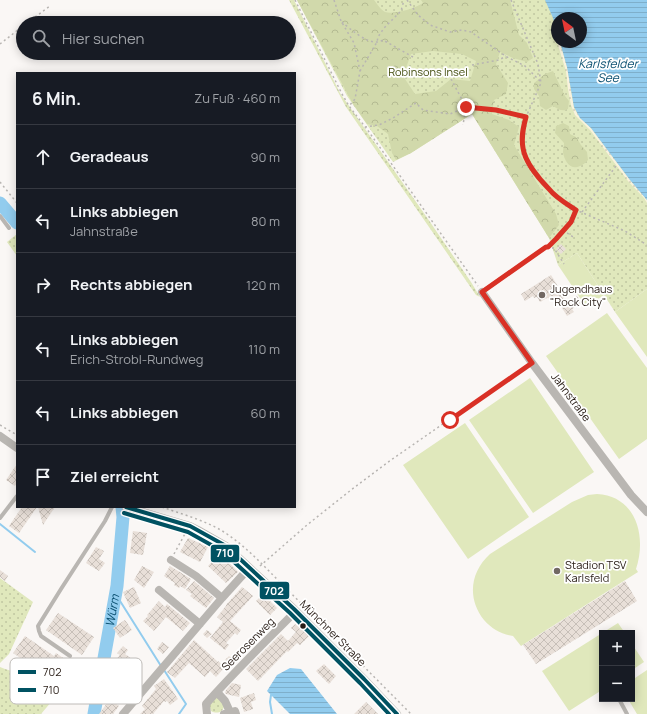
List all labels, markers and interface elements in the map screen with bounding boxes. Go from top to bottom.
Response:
north arrow [551,12,587,48]
search box [16,16,296,60]
icon: search [30,27,52,49]
text: Hier suchen [62,28,144,49]
water label: Karlsfelder See [578,55,639,86]
park label: Robinsons Insel [388,64,468,79]
text: 6 Min. [32,87,81,110]
text: Zu Fuß · 460 m [194,89,280,107]
route end [457,98,475,116]
icon: ahead [32,146,54,168]
text: Geradeaus [70,146,149,167]
text: 90 m [250,148,280,166]
text: Links abbiegen [70,201,178,222]
icon: left [32,210,54,232]
text: 80 m [251,212,280,230]
text: Jahnstraße [70,222,138,240]
icon: right [32,274,54,296]
text: Rechts abbiegen [70,274,192,295]
text: 120 m [246,276,280,294]
place label: Jugendhaus "Rock City" [550,281,613,309]
marker: Jugendhaus "Rock City" [537,290,547,300]
text: Links abbiegen [70,329,178,350]
icon: left [32,338,54,360]
text: 110 m [248,340,280,358]
text: Erich-Strobl-Rundweg [70,350,203,368]
street label: Jahnstraße [548,369,595,425]
icon: left [32,402,54,424]
text: Links abbiegen [70,402,178,423]
text: 60 m [250,404,280,422]
route start [441,411,459,429]
icon: arrive [32,466,54,488]
text: Ziel erreicht [70,466,159,487]
line badge: 710 [210,544,240,563]
text: 710 [216,545,234,560]
place label: Stadion TSV Karlsfeld [565,557,627,585]
marker: Stadion TSV Karlsfeld [552,566,562,576]
line badge: 702 [259,581,290,600]
text: 702 [264,583,284,598]
water label: Würm [101,592,123,628]
street label: Münchner Straße [297,596,370,669]
street label: Seerosenweg [218,614,278,674]
unlabelled marker [298,621,308,631]
map controls [599,630,635,702]
button: + [599,630,635,666]
legend [10,658,142,704]
text: 702 [43,664,62,679]
button: − [599,666,635,702]
text: 710 [43,682,60,697]

